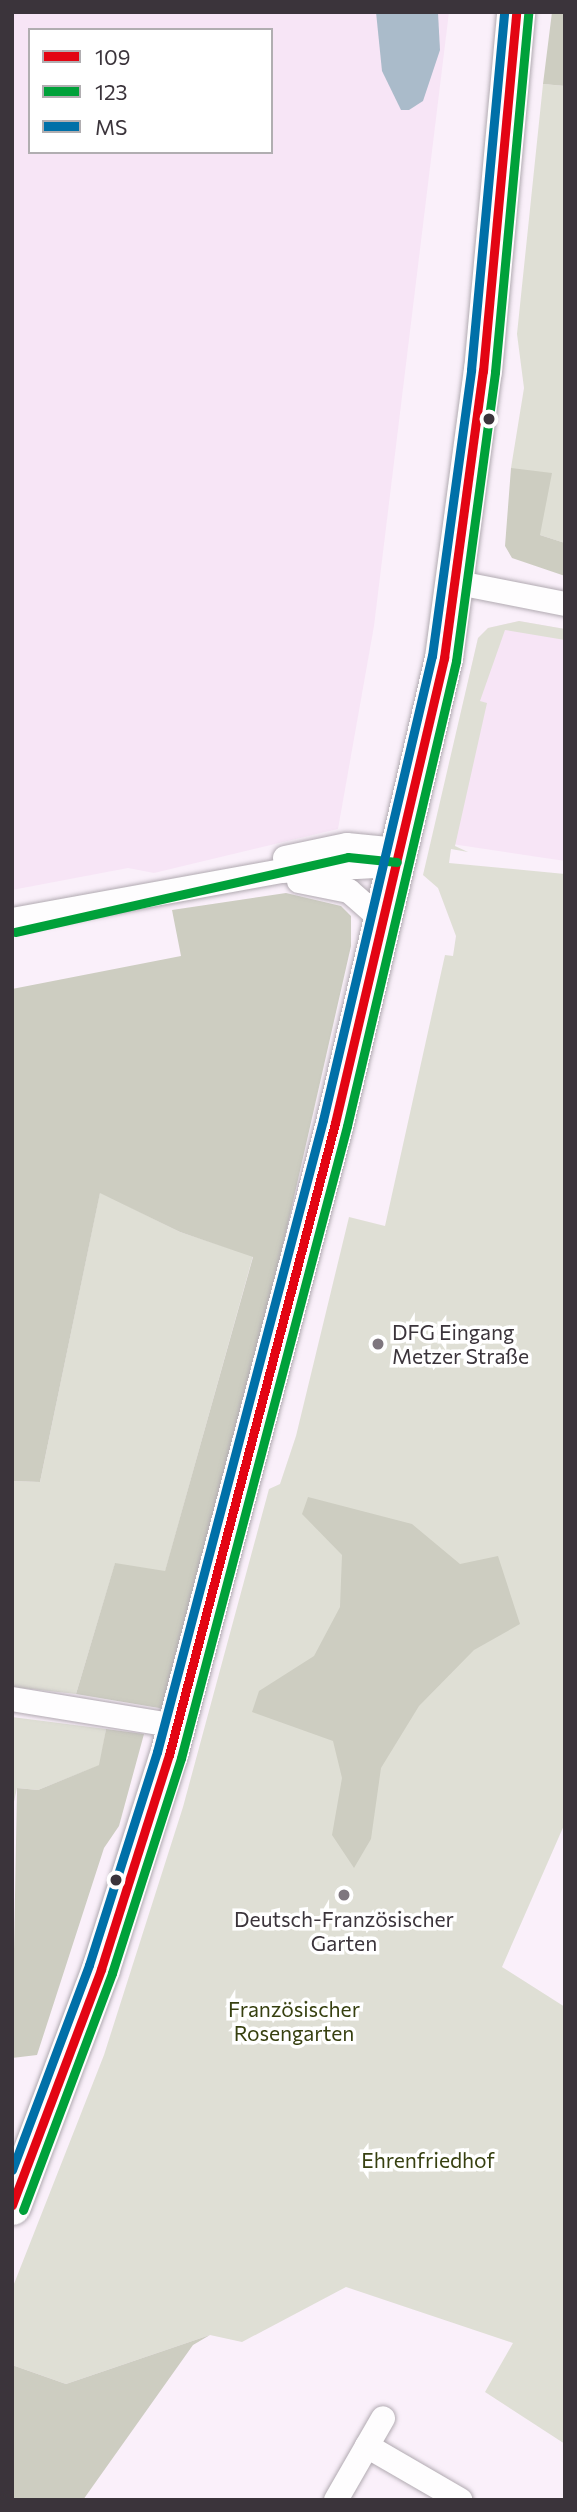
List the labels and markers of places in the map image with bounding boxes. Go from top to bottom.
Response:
unlabelled marker [482,412,496,426]
place label: DFG Eingang Metzer Straße [392,1319,529,1369]
marker: DFG Eingang Metzer Straße [370,1336,386,1352]
unlabelled marker [109,1873,123,1887]
marker: Deutsch-Französischer Garten [336,1887,352,1903]
place label: Deutsch-Französischer Garten [234,1906,454,1956]

